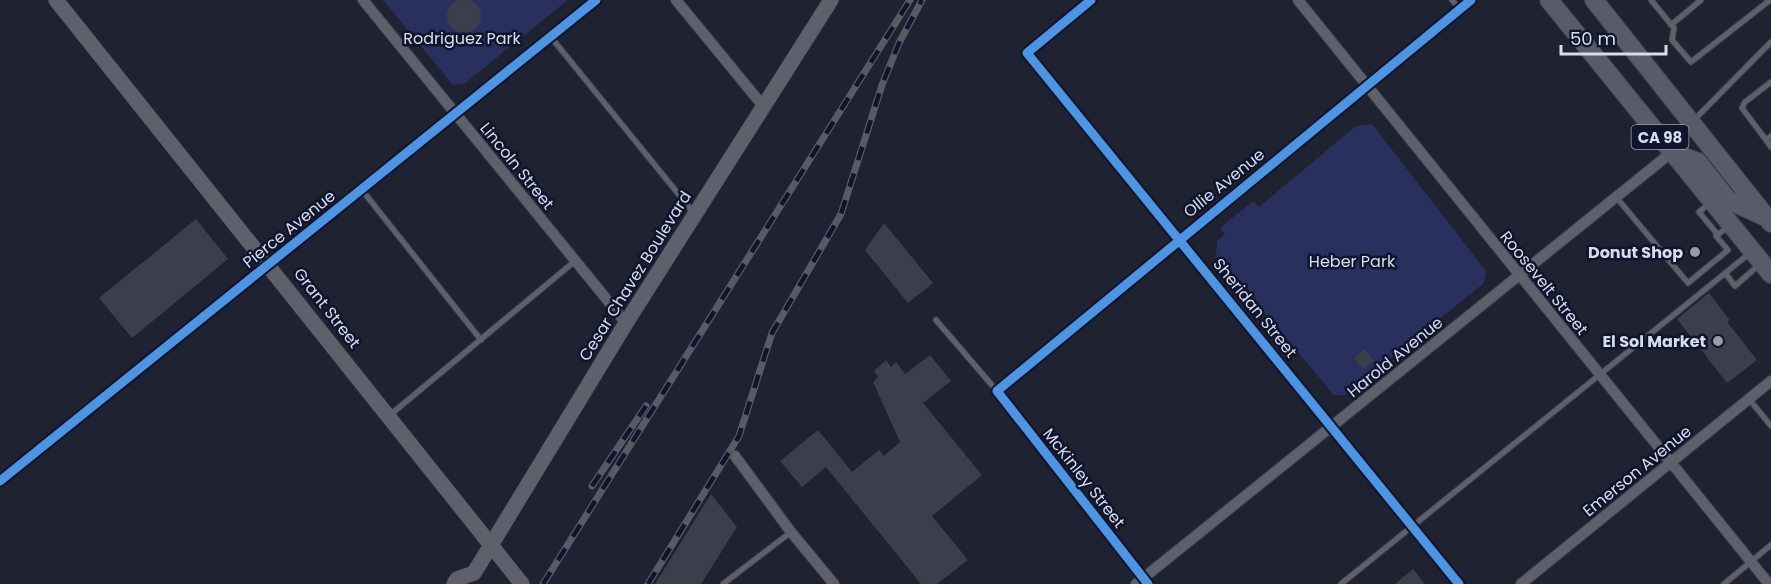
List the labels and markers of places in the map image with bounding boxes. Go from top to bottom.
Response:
place label: Donut Shop [1588,241,1683,264]
marker: Donut Shop [1688,245,1702,259]
place label: El Sol Market [1602,330,1706,353]
marker: El Sol Market [1711,334,1725,348]

